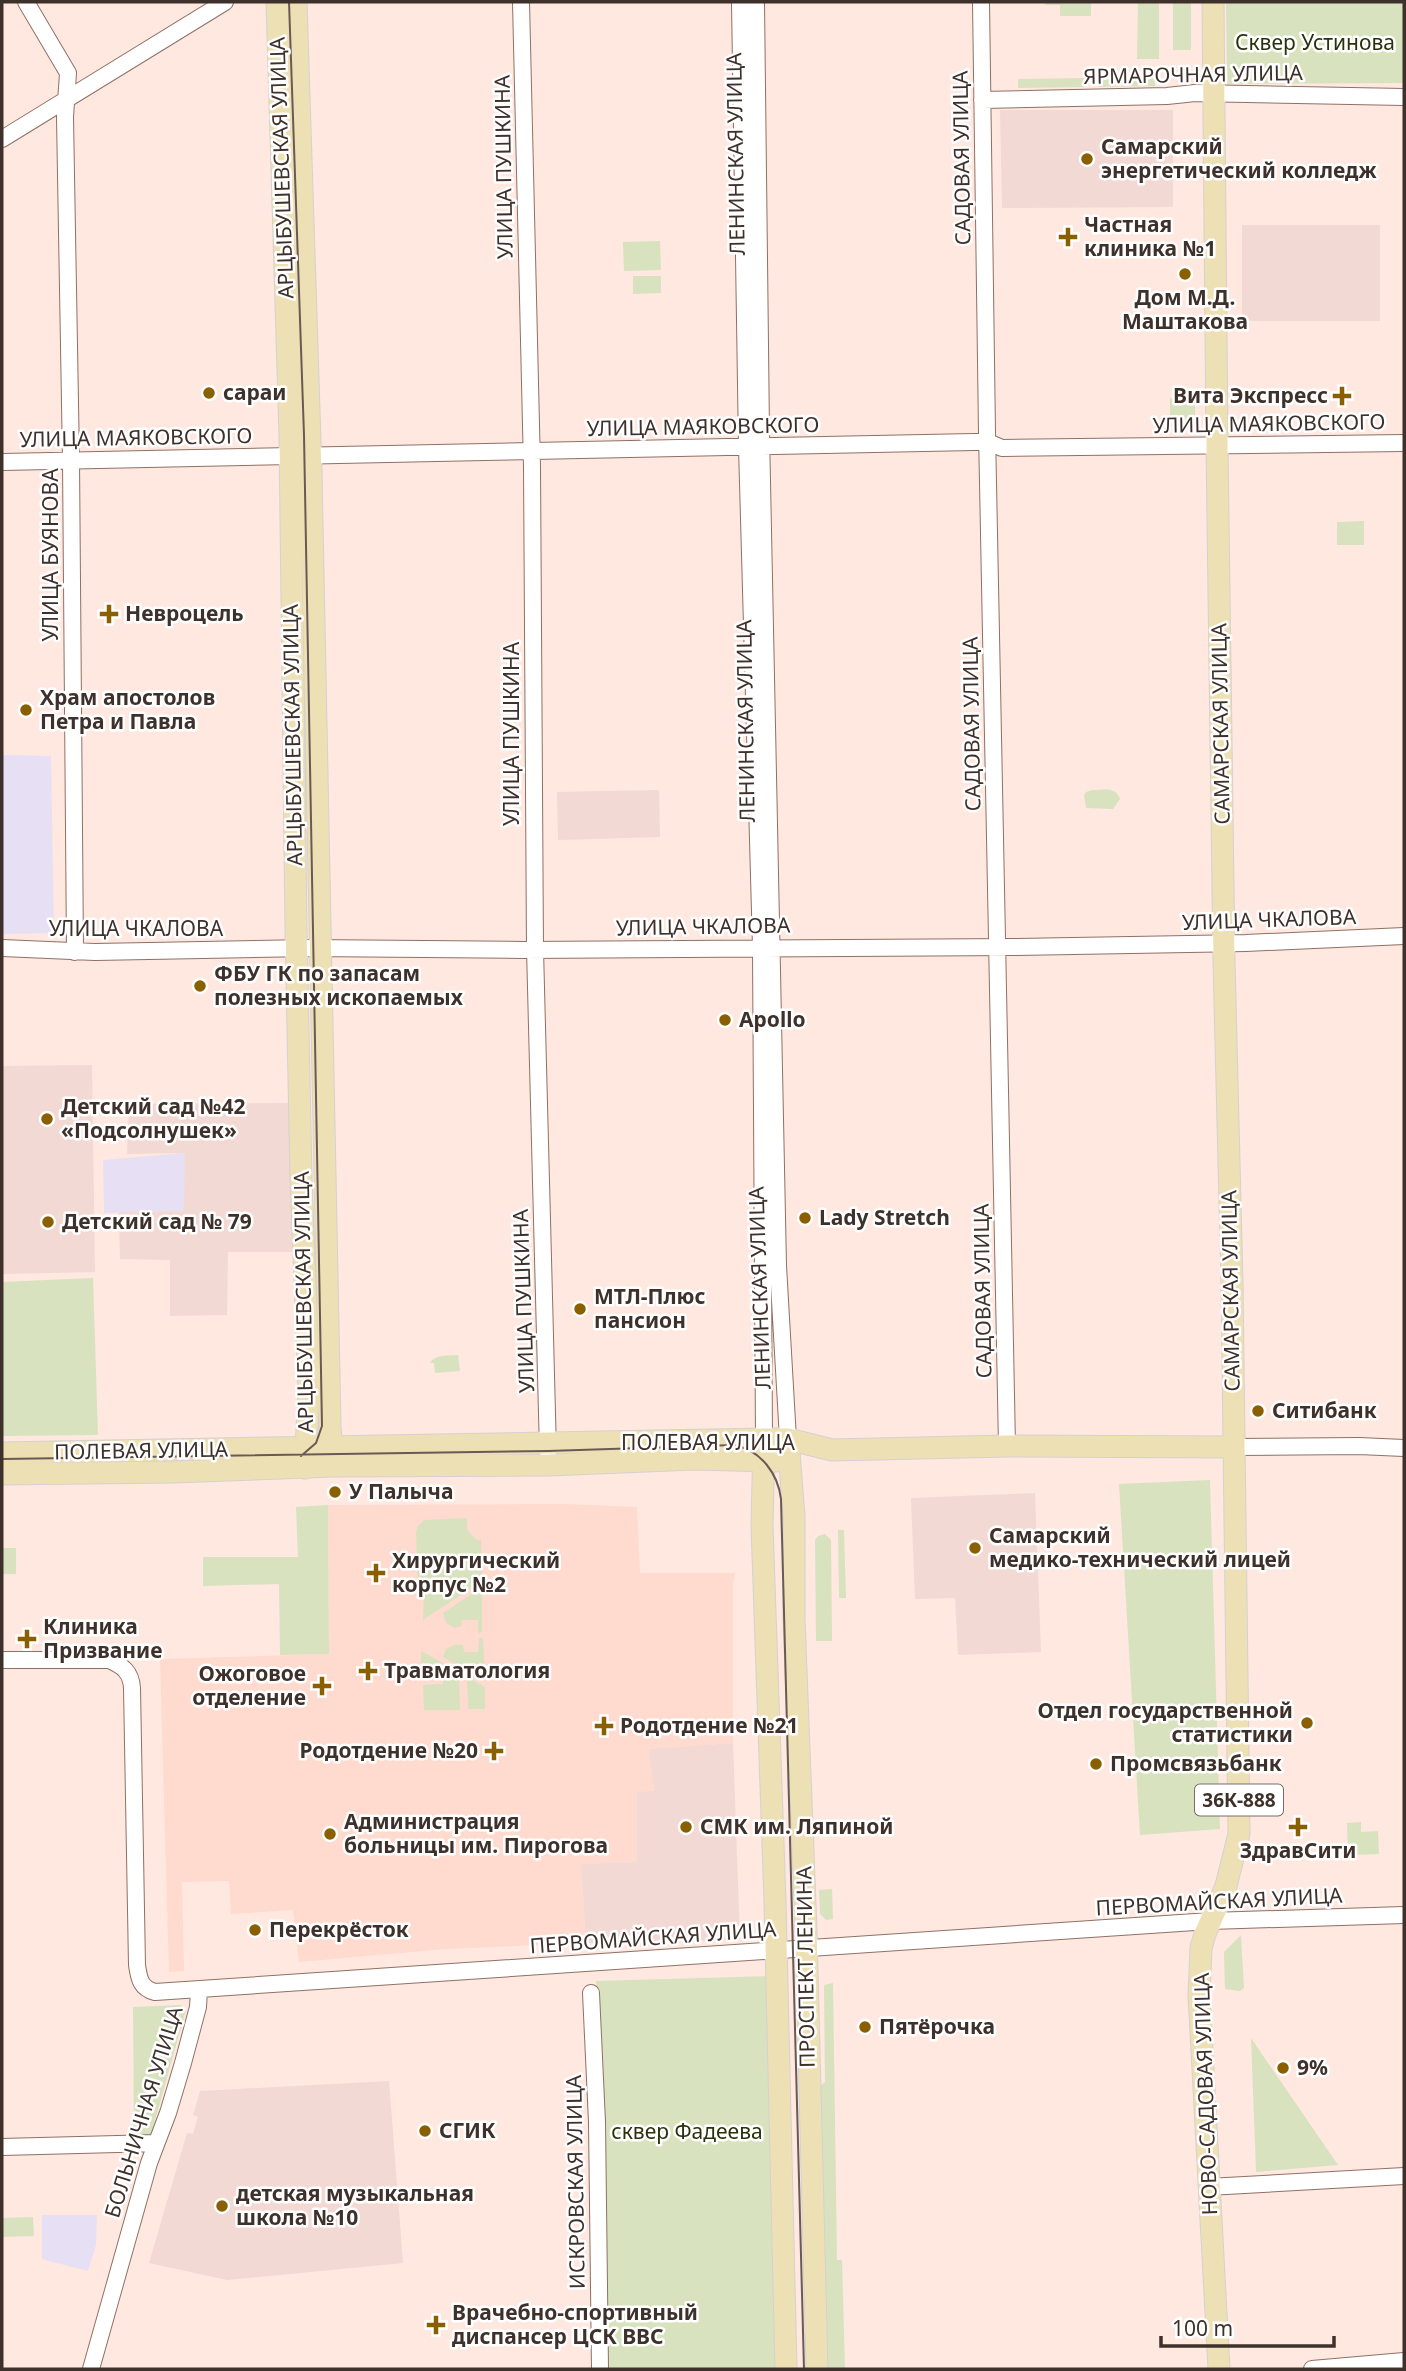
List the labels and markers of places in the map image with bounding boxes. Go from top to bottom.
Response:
place label: Самарский энергетический колледж [1101,132,1377,184]
marker: Самарский энергетический колледж [1079,151,1095,167]
place label: Частная клиника №1 [1084,210,1216,262]
marker: Частная клиника №1 [1058,227,1078,247]
marker: Дом М.Д. Маштакова [1177,266,1193,282]
place label: Дом М.Д. Маштакова [1122,283,1248,335]
place label: сараи [223,378,287,406]
place label: Вита Экспресс [1173,381,1328,409]
marker: сараи [201,385,217,401]
marker: Вита Экспресс [1334,388,1350,404]
place label: Невроцель [125,599,244,627]
marker: Невроцель [99,604,119,624]
place label: Храм апостолов Петра и Павла [40,683,215,735]
marker: Храм апостолов Петра и Павла [18,702,34,718]
place label: ФБУ ГК по запасам полезных ископаемых [214,959,464,1011]
marker: ФБУ ГК по запасам полезных ископаемых [192,978,208,994]
place label: Apollo [739,1005,806,1033]
marker: Apollo [717,1012,733,1028]
place label: Детский сад №42 «Подсолнушек» [61,1092,245,1144]
marker: Детский сад №42 «Подсолнушек» [39,1111,55,1127]
place label: Lady Stretch [819,1203,950,1231]
place label: Детский сад № 79 [62,1207,252,1235]
marker: Lady Stretch [797,1210,813,1226]
marker: Детский сад № 79 [40,1214,56,1230]
place label: МТЛ-Плюс пансион [594,1282,705,1334]
marker: МТЛ-Плюс пансион [572,1301,588,1317]
place label: Ситибанк [1272,1396,1377,1424]
marker: Ситибанк [1250,1403,1266,1419]
place label: У Палыча [349,1477,453,1505]
marker: У Палыча [327,1484,343,1500]
place label: Самарский медико-технический лицей [989,1521,1291,1573]
marker: Самарский медико-технический лицей [967,1540,983,1556]
place label: Хирургический корпус №2 [392,1546,560,1598]
marker: Хирургический корпус №2 [366,1563,386,1583]
place label: Клиника Призвание [43,1612,163,1664]
marker: Клиника Призвание [17,1629,37,1649]
place label: Травматология [384,1656,550,1684]
place label: Ожоговое отделение [192,1659,306,1711]
marker: Травматология [358,1661,378,1681]
marker: Ожоговое отделение [312,1676,332,1696]
place label: Отдел государственной статистики [1038,1696,1293,1748]
place label: Родотдение №21 [620,1711,799,1739]
marker: Отдел государственной статистики [1299,1715,1315,1731]
marker: Родотдение №21 [594,1716,614,1736]
place label: Родотдение №20 [299,1736,478,1764]
marker: Родотдение №20 [484,1741,504,1761]
place label: Промсвязьбанк [1110,1749,1282,1777]
marker: Промсвязьбанк [1088,1756,1104,1772]
place label: Администрация больницы им. Пирогова [344,1807,608,1859]
place label: СМК им. Ляпиной [700,1812,893,1840]
marker: СМК им. Ляпиной [678,1819,694,1835]
marker: ЗдравСити [1290,1819,1306,1835]
marker: Администрация больницы им. Пирогова [322,1826,338,1842]
place label: ЗдравСити [1240,1836,1356,1864]
place label: Перекрёсток [269,1915,409,1943]
marker: Перекрёсток [247,1922,263,1938]
place label: Пятёрочка [879,2012,995,2040]
marker: Пятёрочка [857,2019,873,2035]
place label: 9% [1297,2053,1328,2081]
marker: 9% [1275,2060,1291,2076]
place label: СГИК [439,2116,496,2144]
marker: СГИК [417,2123,433,2139]
place label: детская музыкальная школа №10 [236,2179,474,2231]
marker: детская музыкальная школа №10 [214,2198,230,2214]
place label: Врачебно-спортивный диспансер ЦСК ВВС [452,2298,698,2350]
marker: Врачебно-спортивный диспансер ЦСК ВВС [426,2315,446,2335]

